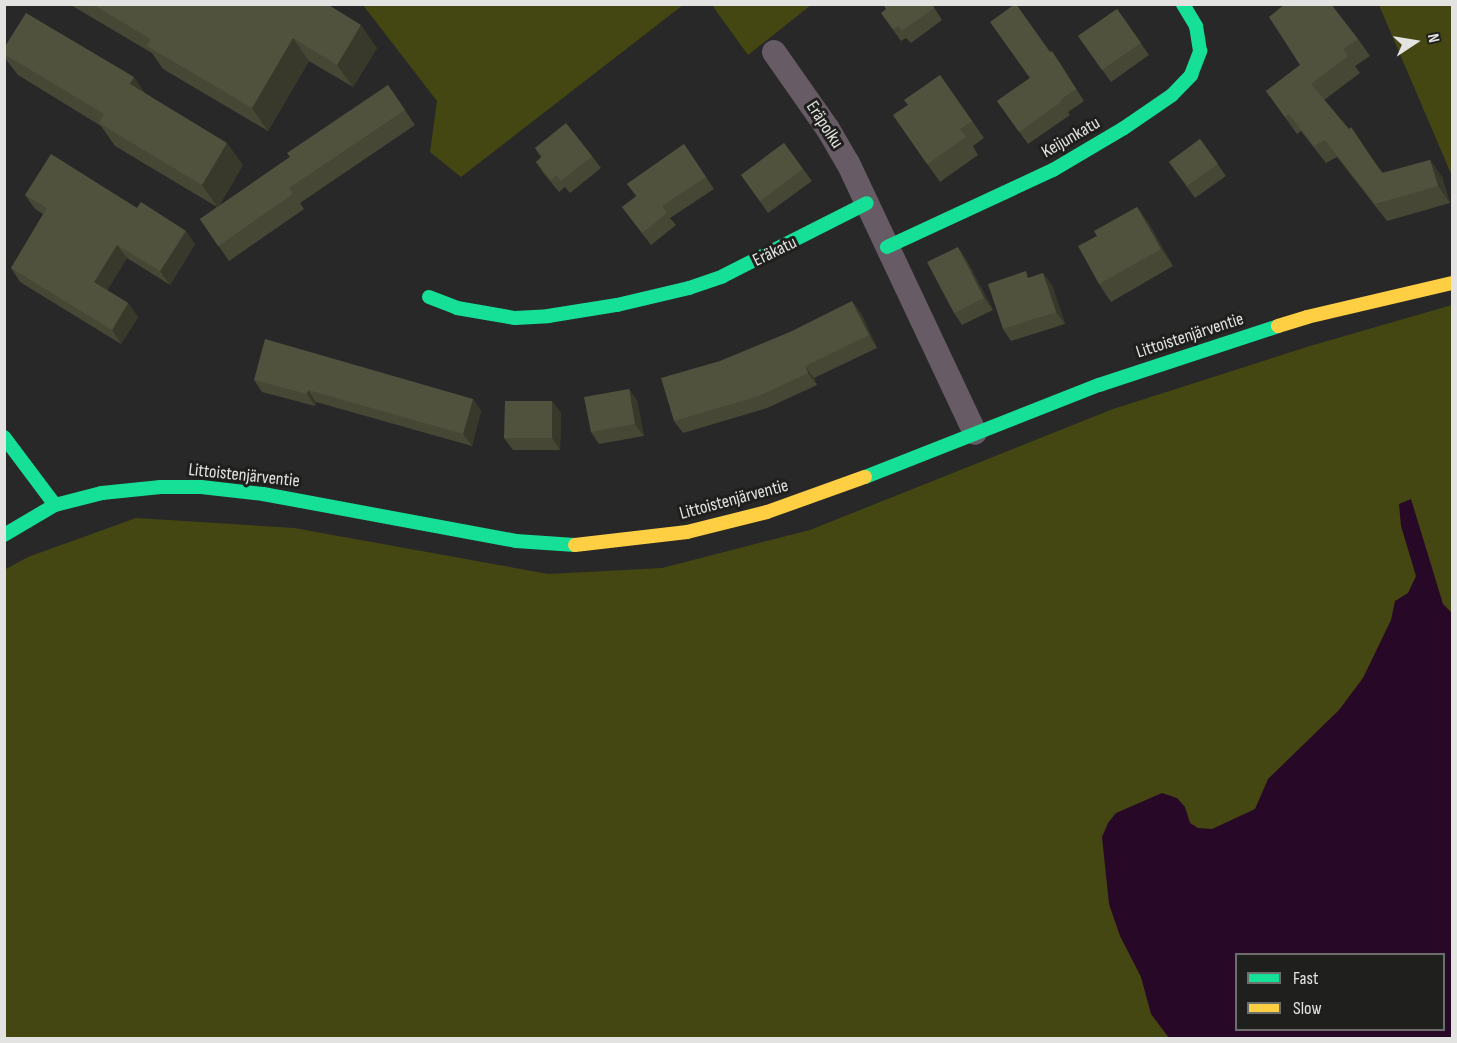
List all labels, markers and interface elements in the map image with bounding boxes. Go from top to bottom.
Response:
north arrow [1385,12,1445,72]
text: N [1423,32,1443,44]
street label: Eräpolku [801,97,847,153]
street label: Keijunkatu [1038,113,1104,163]
street label: Eräkatu [750,232,800,272]
street label: Littoistenjärventie [1133,308,1247,364]
street label: Littoistenjärventie [187,459,301,493]
street label: Littoistenjärventie [677,475,791,525]
legend [1235,953,1445,1031]
text: Fast [1293,968,1318,989]
text: Slow [1293,998,1322,1019]

